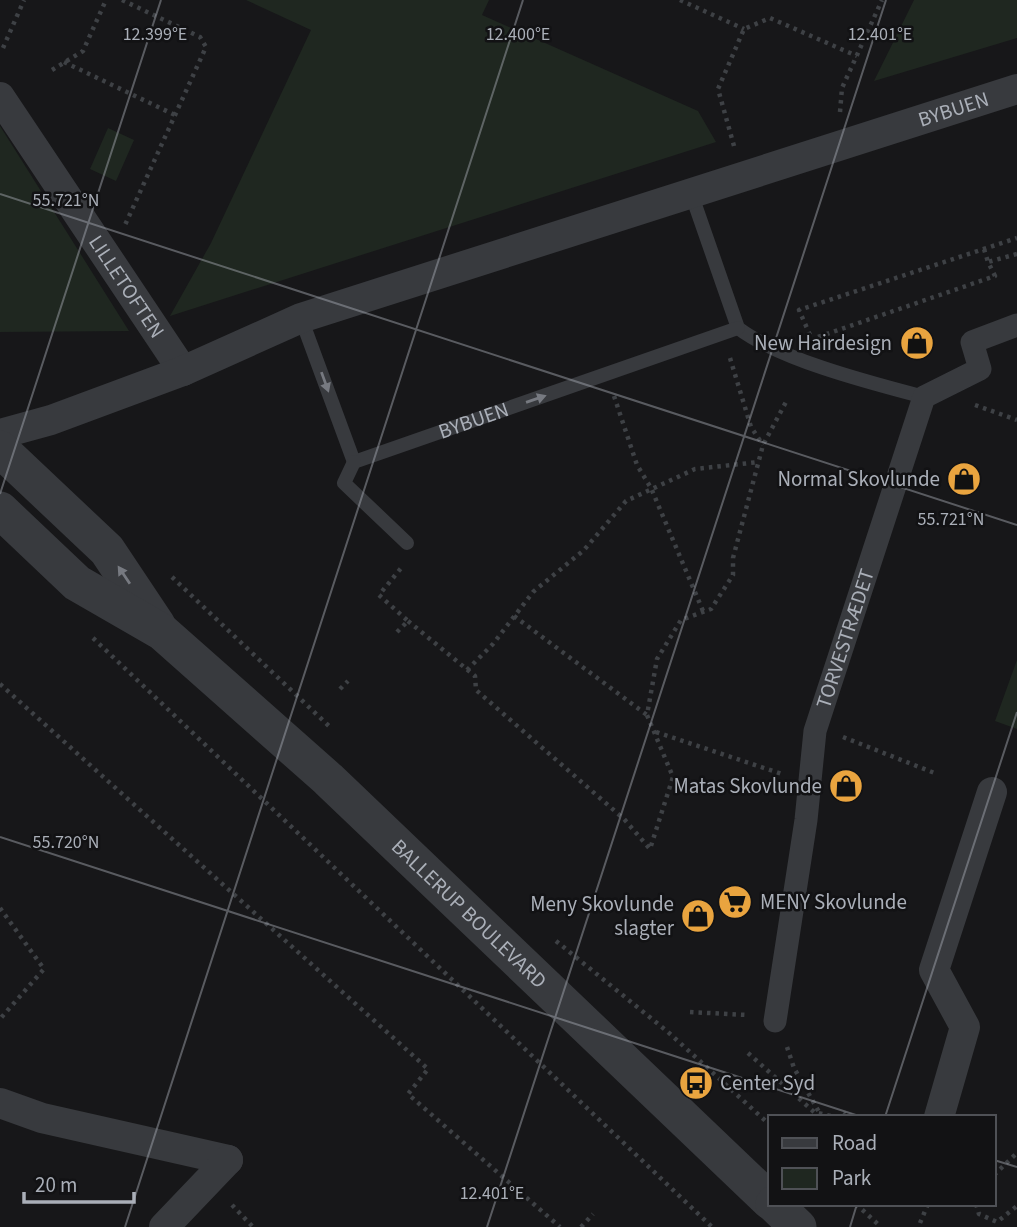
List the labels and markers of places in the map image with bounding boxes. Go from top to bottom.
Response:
shop icon: New Hairdesign [898,324,936,362]
place label: New Hairdesign [754,328,892,358]
shop icon: Normal Skovlunde [945,460,983,498]
place label: Normal Skovlunde [778,464,940,494]
shop icon: Matas Skovlunde [827,767,865,805]
place label: Matas Skovlunde [674,771,822,801]
supermarket icon: MENY Skovlunde [716,883,754,921]
place label: MENY Skovlunde [760,887,907,917]
place label: Meny Skovlunde slagter [530,889,675,943]
shop icon: Meny Skovlunde slagter [679,897,717,935]
bus stop icon: Center Syd [677,1064,715,1102]
place label: Center Syd [720,1068,815,1098]

